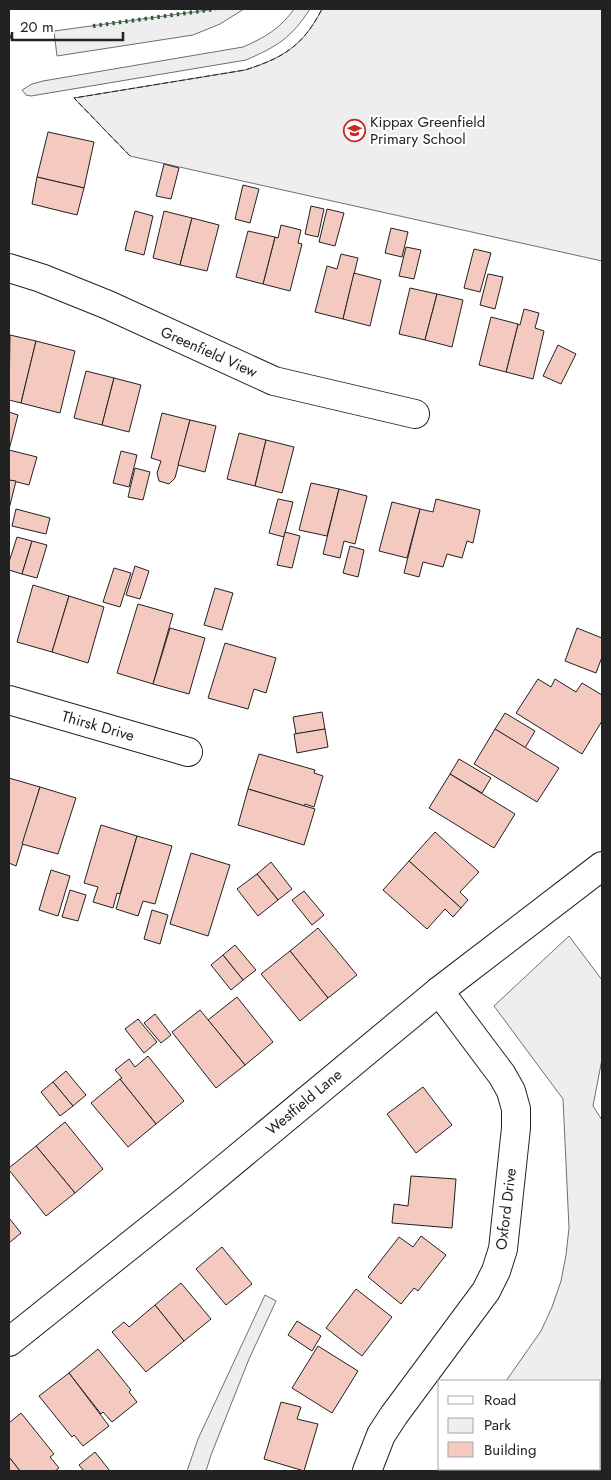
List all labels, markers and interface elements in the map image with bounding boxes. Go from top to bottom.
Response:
scale bar [12,10,124,42]
text: 20 m [20,16,54,38]
place label: Kippax Greenfield Primary School [370,111,485,150]
school or university icon: Kippax Greenfield Primary School [342,119,366,143]
street label: Greenfield View [157,321,262,383]
street label: Thirsk Drive [59,705,137,747]
street label: Westfield Lane [261,1064,347,1140]
street label: Oxford Drive [490,1167,522,1251]
legend [438,1380,601,1470]
text: Road [484,1389,516,1411]
text: Park [484,1414,511,1436]
text: Building [484,1439,536,1461]

